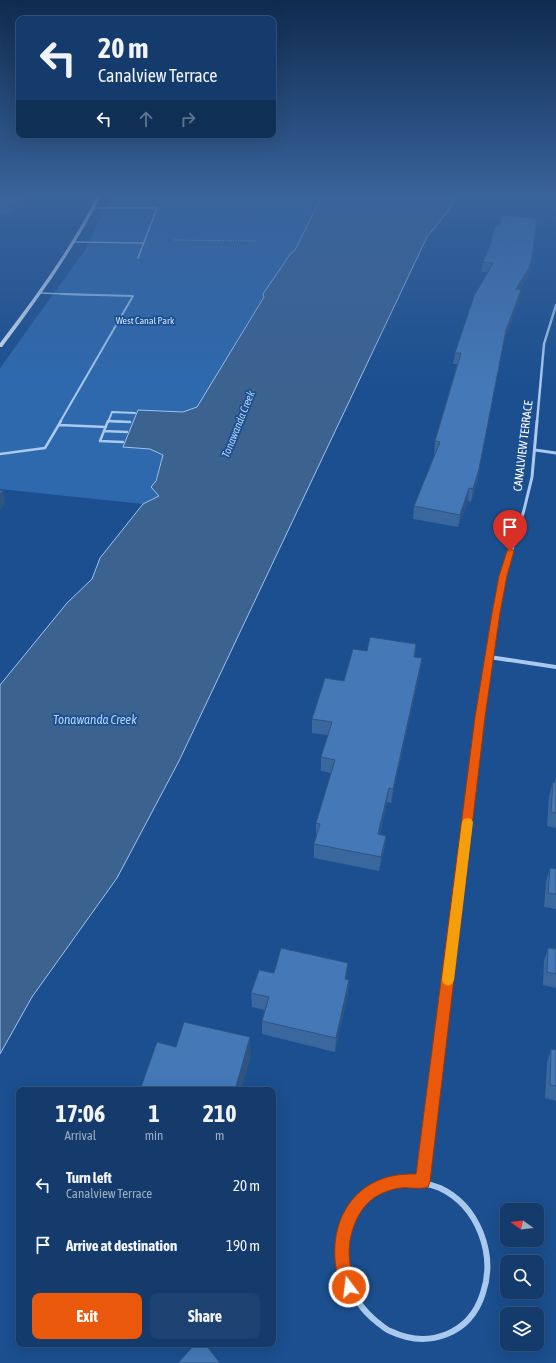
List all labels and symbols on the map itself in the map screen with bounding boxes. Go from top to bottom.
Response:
park label: West Canal Park [116,315,175,326]
water label: Tonawanda Creek [219,389,257,459]
street label: CANALVIEW TERRACE [510,400,536,492]
pin [493,510,527,551]
water label: Tonawanda Creek [53,712,137,727]
north arrow [500,1203,544,1247]
position arrow [328,1266,370,1308]

